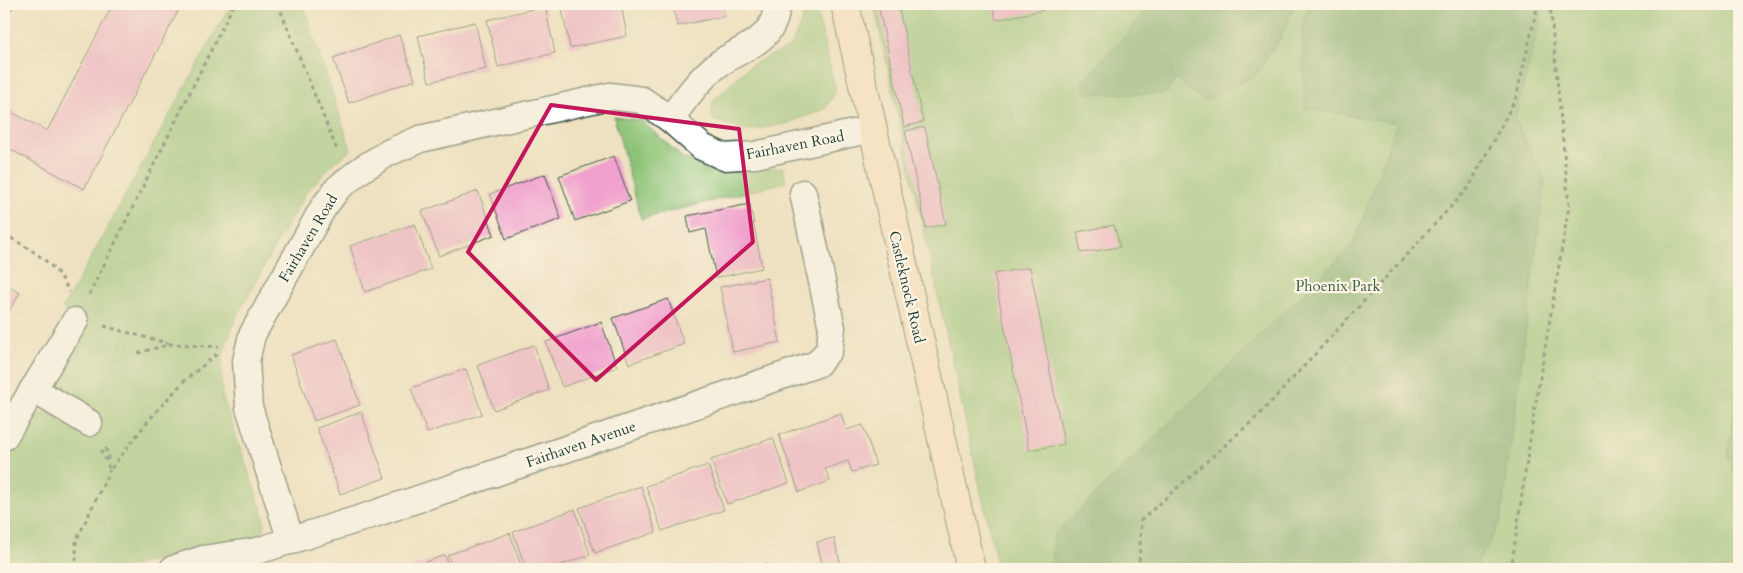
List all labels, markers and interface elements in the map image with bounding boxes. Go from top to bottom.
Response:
street label: Fairhaven Road [744,126,846,164]
street label: Fairhaven Road [274,190,342,286]
street label: Castleknock Road [884,229,930,345]
park label: Phoenix Park [1295,276,1381,296]
street label: Fairhaven Avenue [523,416,639,472]

